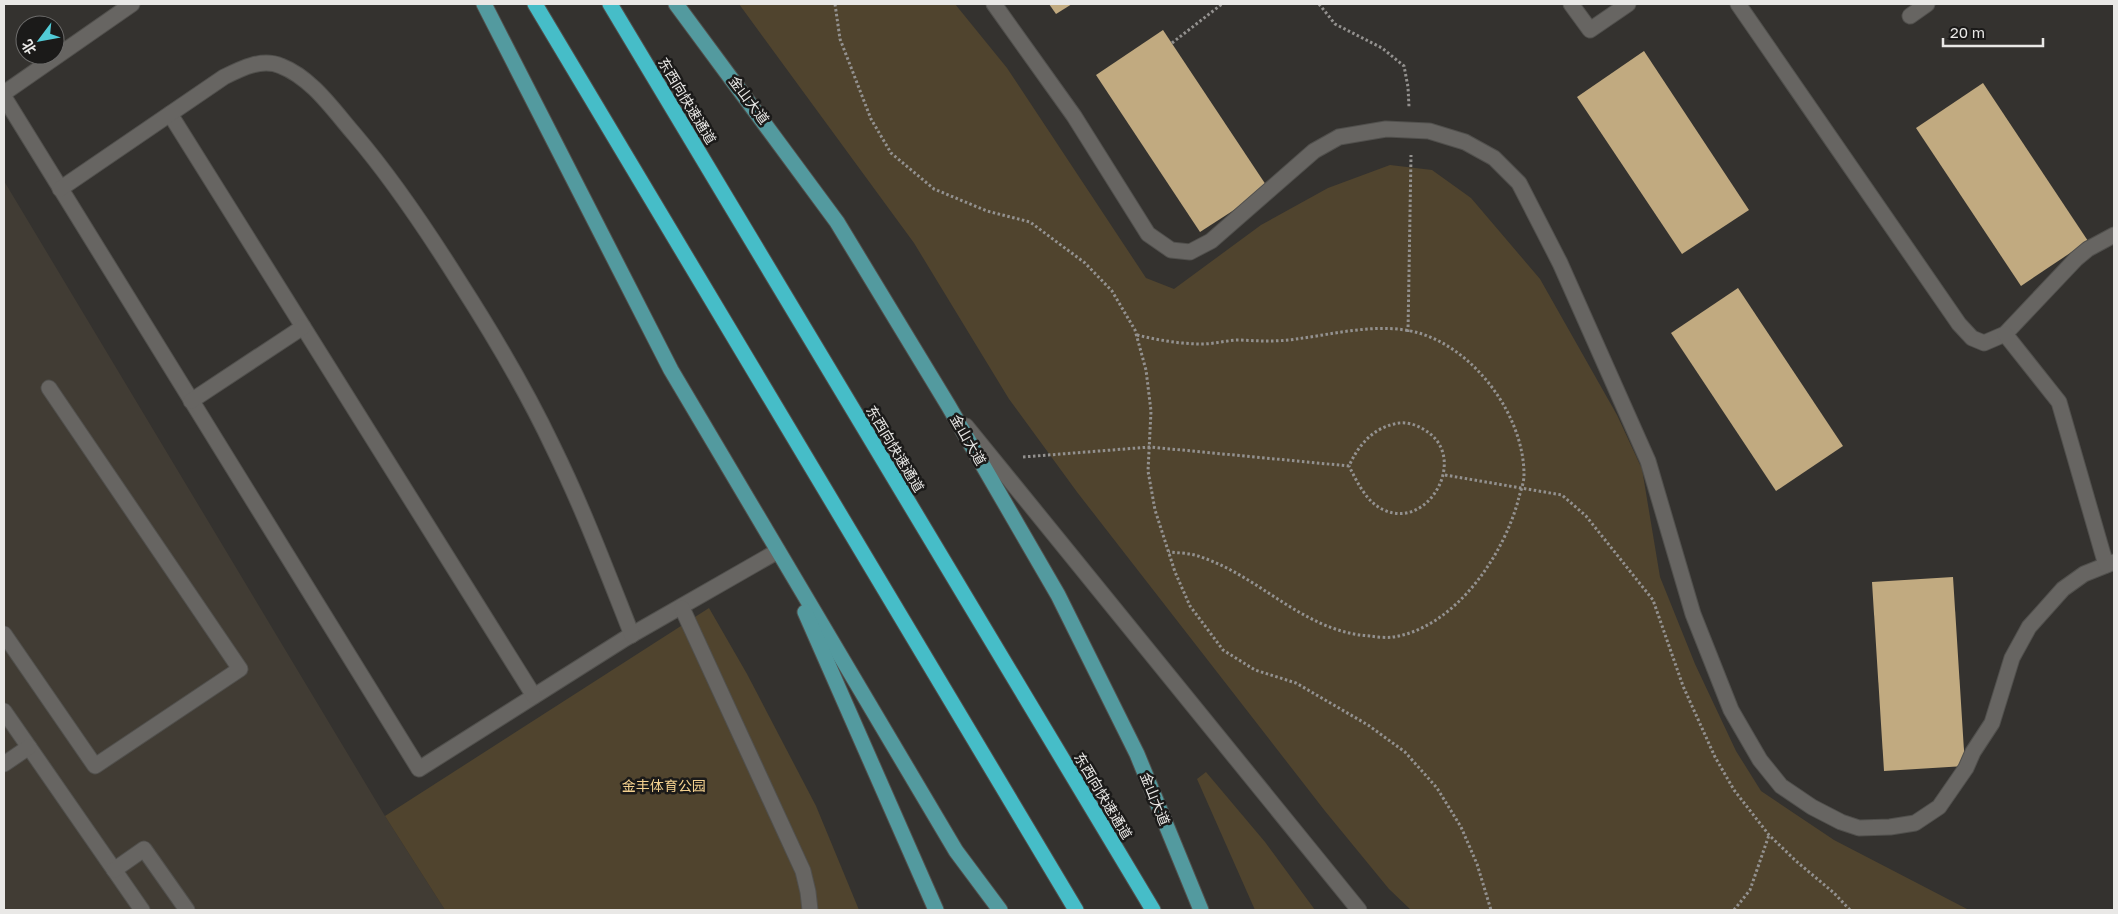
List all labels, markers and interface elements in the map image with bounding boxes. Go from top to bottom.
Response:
north arrow [15,15,65,65]
scale bar [1943,15,2043,47]
text: 20 m [1950,23,1985,41]
text: 北 [18,37,39,58]
street label: 东西向快速通道 [655,54,720,147]
street label: 金山大道 [726,72,773,127]
street label: 东西向快速通道 [863,402,928,495]
street label: 金山大道 [947,411,990,468]
street label: 东西向快速通道 [1071,749,1136,842]
street label: 金山大道 [1137,770,1174,828]
park label: 金丰体育公园 [622,777,706,794]

